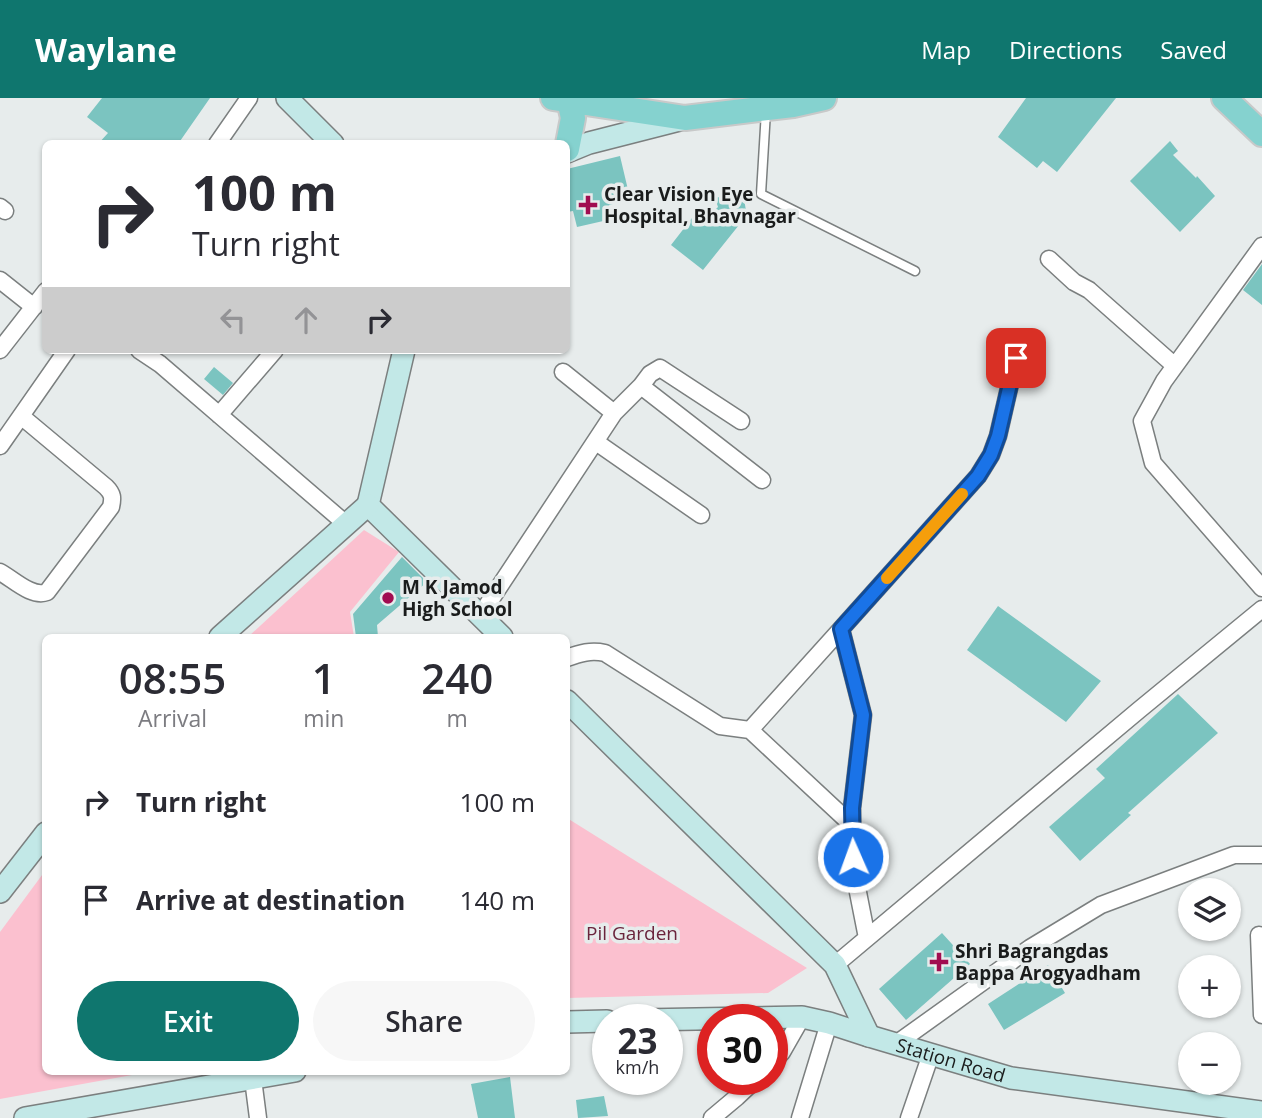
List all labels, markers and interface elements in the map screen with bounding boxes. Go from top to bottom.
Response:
text: Waylane [35,27,177,72]
text: Map [921,33,971,66]
text: Directions [1009,33,1122,66]
text: Saved [1160,33,1227,66]
text: 100 m [192,159,337,225]
icon: right [77,168,168,259]
place label: Clear Vision Eye Hospital, Bhavnagar [604,181,796,229]
marker: Clear Vision Eye Hospital, Bhavnagar [578,195,598,215]
text: Turn right [192,222,340,265]
icon: left [214,301,252,339]
icon: ahead [287,301,325,339]
icon: right [360,301,398,339]
pin [986,328,1046,388]
icon: arrive [997,339,1035,377]
place label: M K Jamod High School [402,574,513,622]
marker: M K Jamod High School [380,590,396,606]
text: 08:55 [119,649,226,706]
text: 1 [312,649,336,706]
text: 240 [421,649,493,706]
text: Arrival [138,702,207,734]
text: min [303,702,344,734]
text: m [447,702,468,734]
icon: right [77,783,115,821]
text: Turn right [136,784,267,820]
text: 100 m [460,784,535,820]
position arrow [816,820,890,894]
map controls [1178,878,1241,1095]
button: layers [1178,878,1241,941]
icon: arrive [77,881,115,919]
text: Arrive at destination [136,882,405,918]
text: 140 m [460,882,535,918]
park label: Pil Garden [586,920,678,946]
place label: Shri Bagrangdas Bappa Arogyadham [955,938,1141,986]
marker: Shri Bagrangdas Bappa Arogyadham [929,952,949,972]
button: + [1178,955,1241,1018]
button: Exit [77,981,299,1061]
button: Share [313,981,535,1061]
speed limit sign: 30 [697,1004,788,1095]
text: 23 [617,1017,658,1064]
street label: Station Road [893,1032,1008,1089]
button: − [1178,1032,1241,1095]
text: km/h [616,1055,659,1079]

